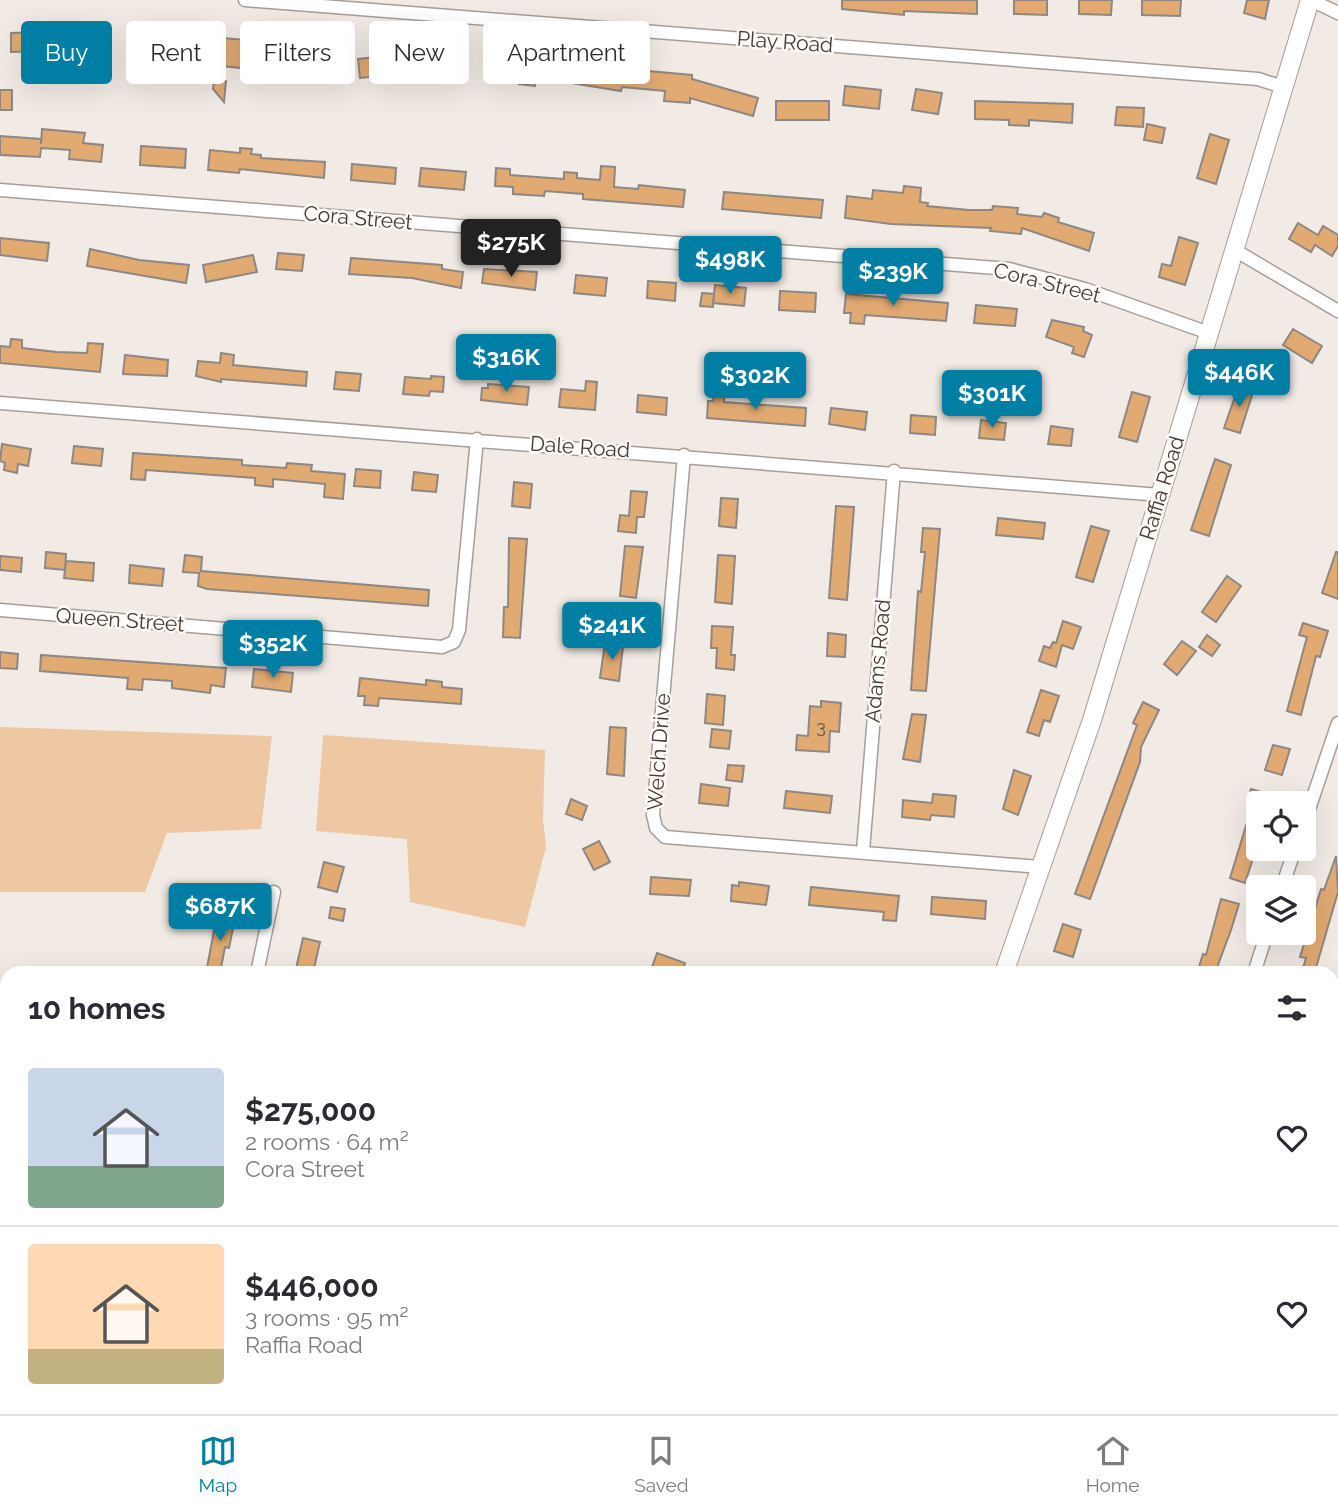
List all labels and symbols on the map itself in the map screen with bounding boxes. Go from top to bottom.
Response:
street label: Play Road [736,26,834,57]
street label: Cora Street [303,200,414,235]
pin: $275K [462,219,560,279]
pin: $498K [681,236,779,296]
pin: $239K [844,248,942,308]
street label: Cora Street [991,257,1103,308]
pin: $316K [457,334,555,394]
pin: $446K [1190,350,1288,409]
pin: $302K [706,352,804,412]
pin: $301K [943,370,1041,430]
street label: Dale Road [529,431,631,462]
street label: Raffia Road [1134,433,1189,543]
street label: Adams Road [860,598,895,724]
pin: $241K [563,602,661,662]
street label: Queen Street [55,603,185,636]
pin: $352K [224,620,322,680]
street label: Welch Drive [642,692,675,812]
house number: 3 [816,716,826,737]
pin: $687K [171,884,269,943]

